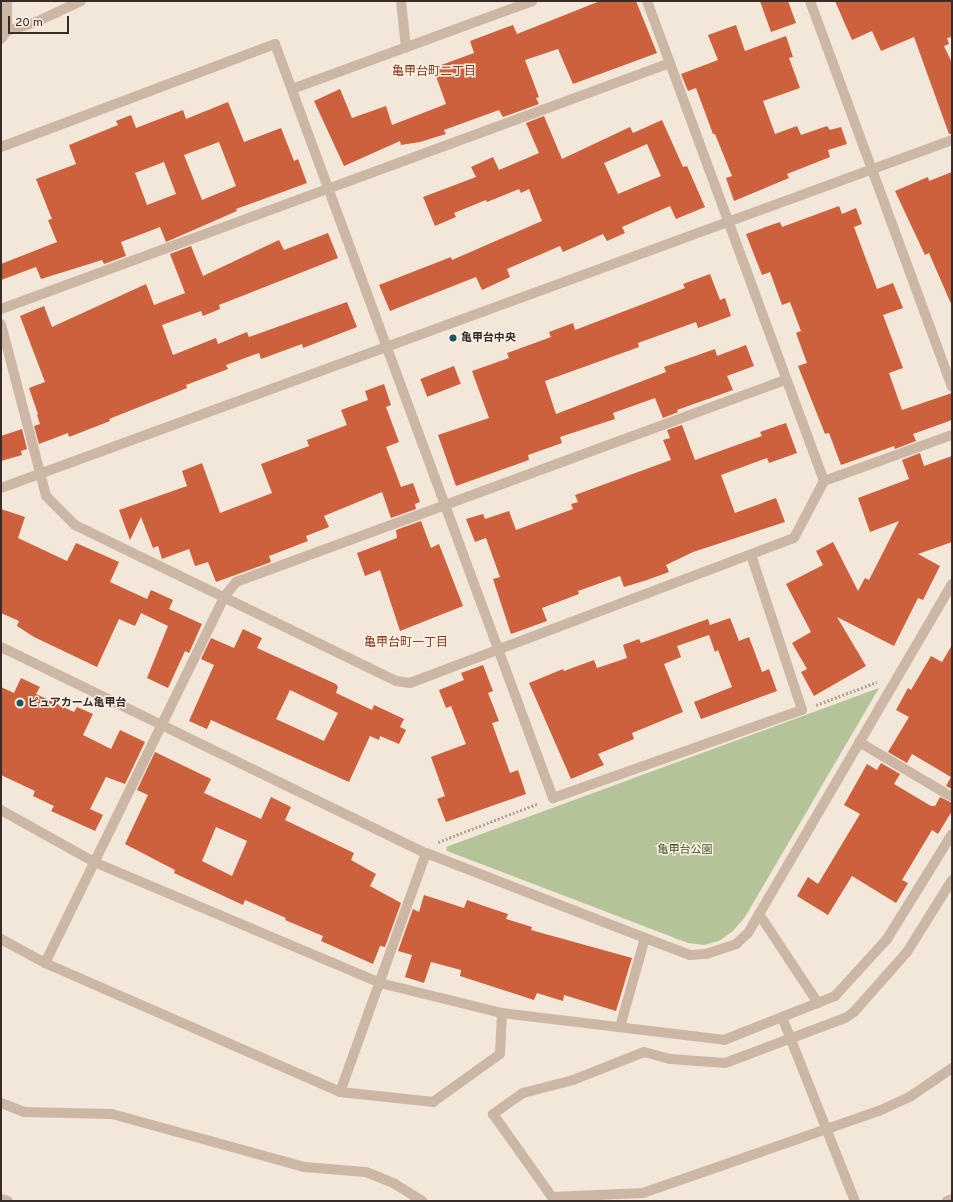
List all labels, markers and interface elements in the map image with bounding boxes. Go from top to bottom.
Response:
scale bar [10,8,71,34]
text: 20 m [15,15,43,31]
district label: 亀甲台町二丁目 [392,66,476,80]
place label: 亀甲台中央 [461,331,516,345]
marker: 亀甲台中央 [448,333,458,343]
district label: 亀甲台町一丁目 [364,637,448,651]
place label: ピュアカーム亀甲台 [28,696,127,710]
marker: ピュアカーム亀甲台 [15,698,25,708]
park label: 亀甲台公園 [658,843,712,857]

